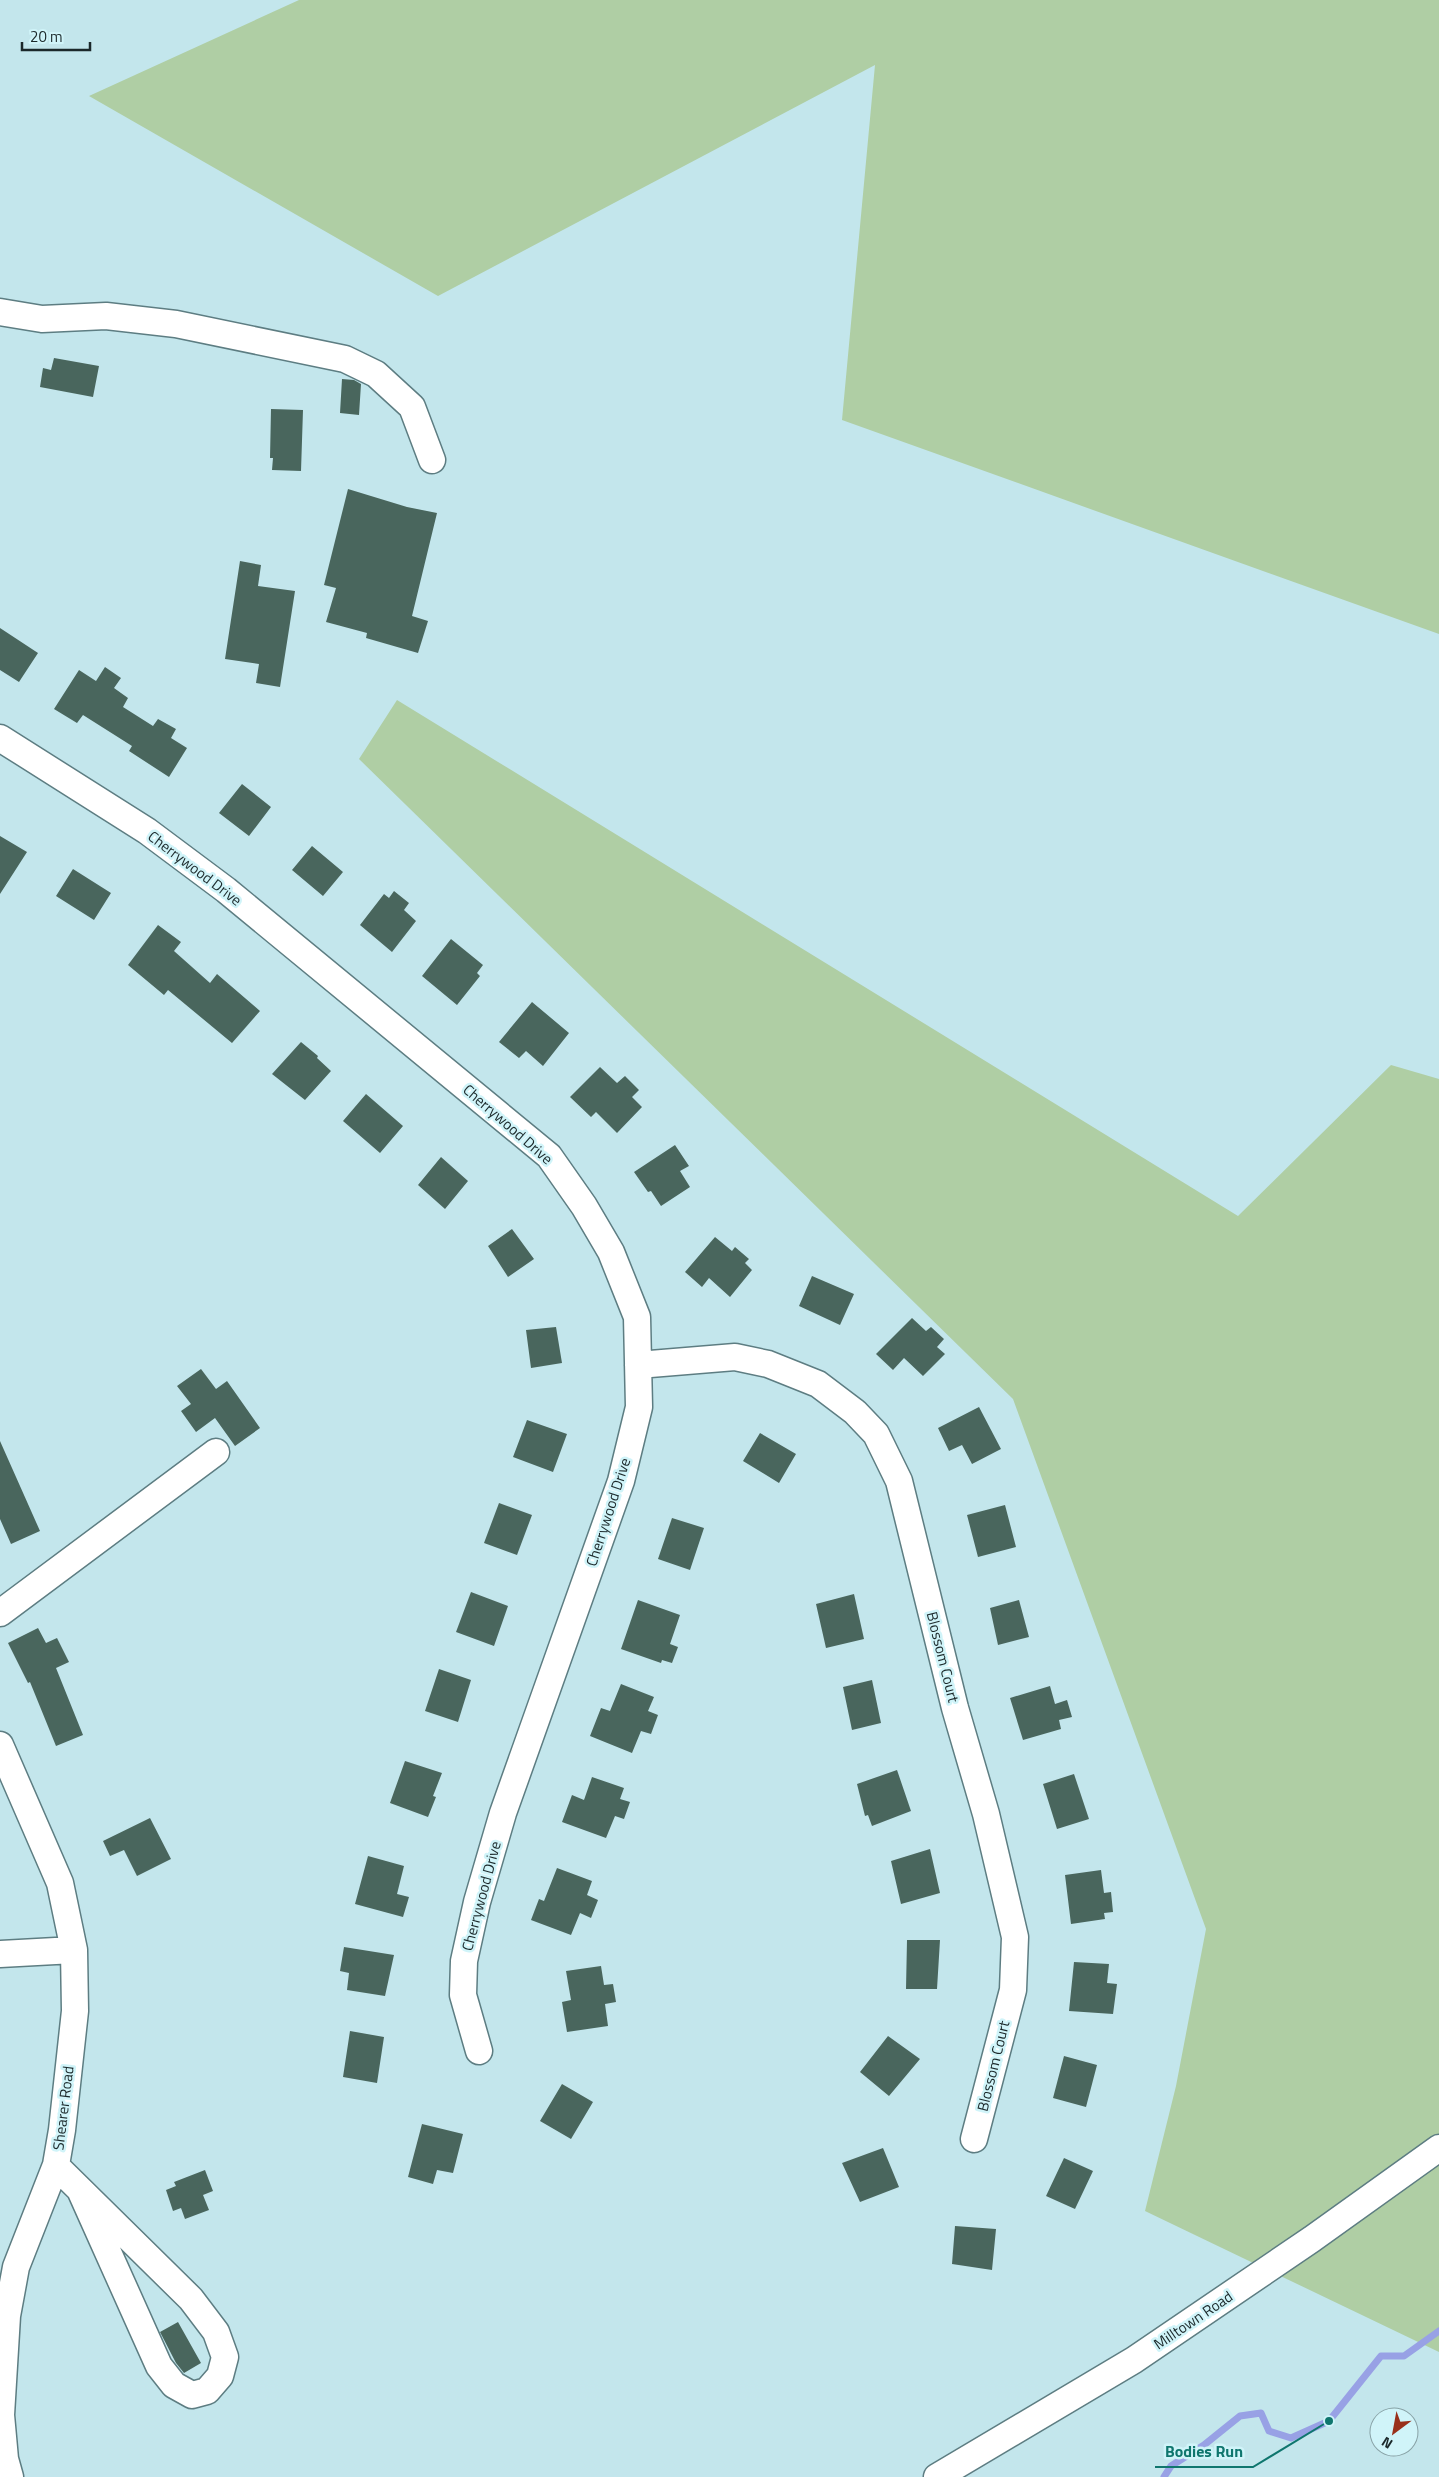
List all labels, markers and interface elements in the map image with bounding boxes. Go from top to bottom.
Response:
scale bar [22,20,90,52]
text: 20 m [30,25,63,48]
street label: Cherrywood Drive [143,825,247,911]
street label: Cherrywood Drive [458,1078,558,1170]
street label: Cherrywood Drive [580,1455,636,1569]
street label: Blossom Court [921,1609,966,1705]
street label: Cherrywood Drive [455,1839,507,1953]
street label: Blossom Court [971,2018,1016,2114]
street label: Shearer Road [46,2064,80,2152]
street label: Milltown Road [1149,2285,1237,2355]
north arrow [1369,2407,1419,2457]
text: N [1377,2432,1397,2455]
callout: Bodies Run [1155,2436,1253,2467]
text: Bodies Run [1165,2439,1243,2463]

